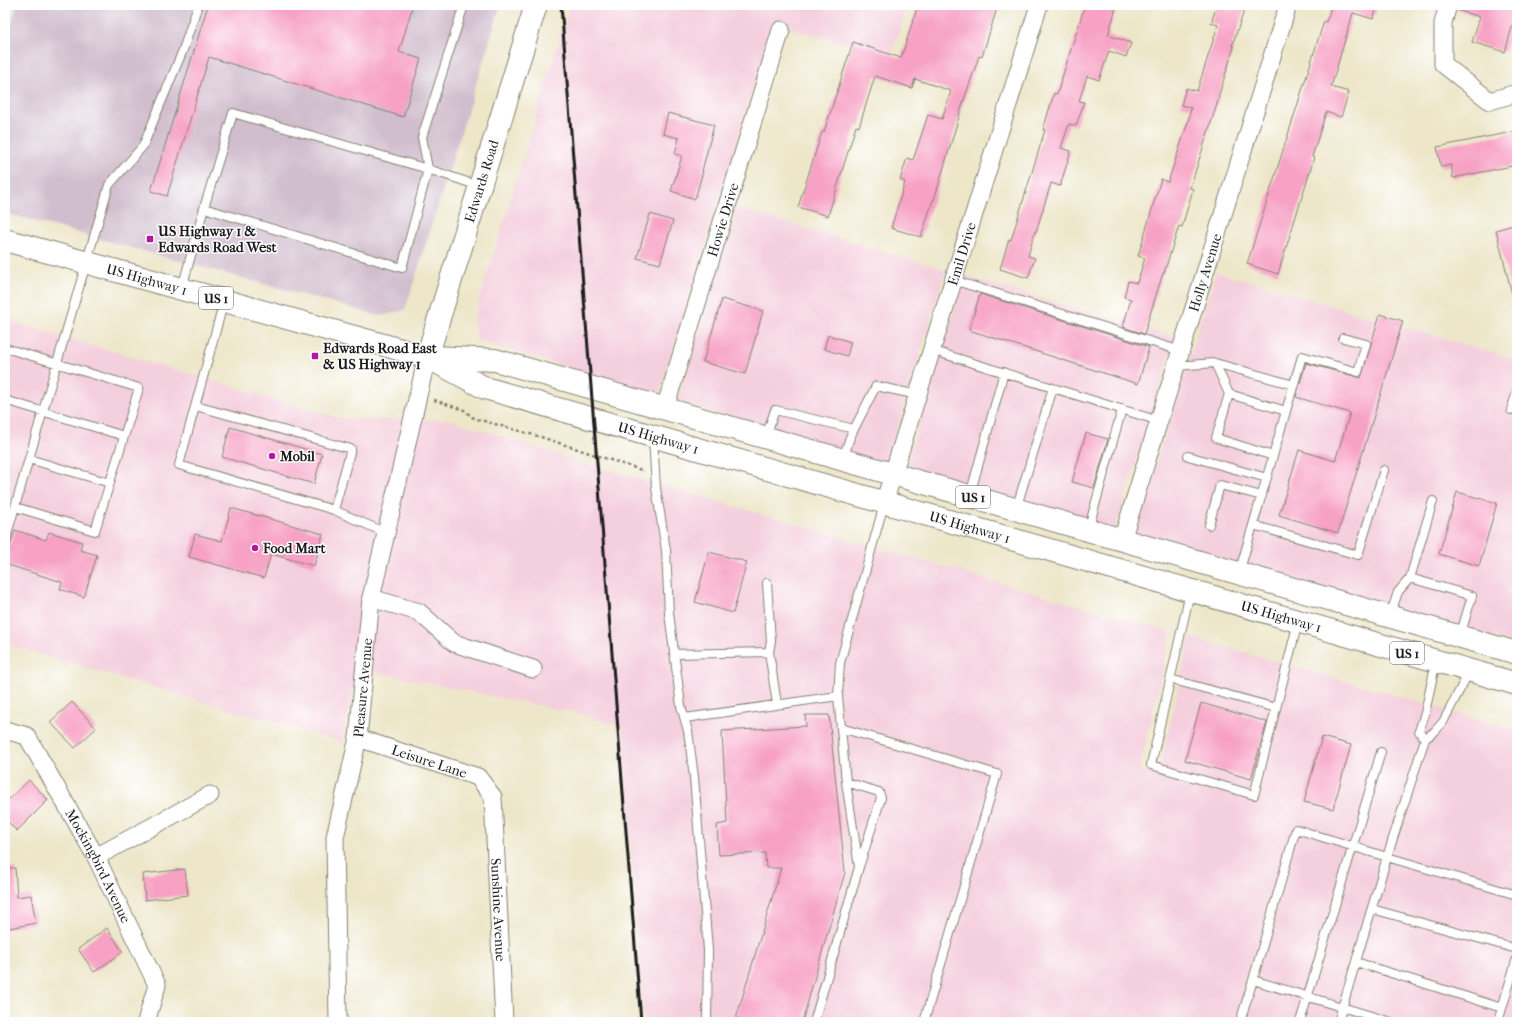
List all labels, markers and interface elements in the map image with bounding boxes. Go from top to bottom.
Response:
street label: Edwards Road [461,137,502,225]
street label: Howie Drive [703,181,742,259]
street label: Emil Drive [944,220,979,288]
place label: US Highway 1 & Edwards Road West [157,223,277,256]
street label: Holly Avenue [1185,231,1225,314]
marker: US Highway 1 & Edwards Road West [145,234,155,244]
street label: US Highway 1 [104,260,189,299]
road number: US 1 [199,287,233,309]
place label: Edwards Road East & US Highway 1 [323,340,438,373]
marker: Edwards Road East & US Highway 1 [310,351,320,361]
street label: US Highway 1 [616,418,701,457]
place label: Mobil [279,448,315,465]
marker: Mobil [267,451,277,461]
road number: US 1 [956,486,990,508]
street label: US Highway 1 [927,507,1012,547]
place label: Food Mart [262,540,327,557]
marker: Food Mart [250,543,260,553]
street label: US Highway 1 [1239,597,1324,636]
street label: Pleasure Avenue [350,637,376,738]
road number: US 1 [1390,642,1424,664]
street label: Leisure Lane [389,741,469,781]
street label: Mockingbird Avenue [62,806,135,926]
street label: Sunshine Avenue [487,858,510,962]

